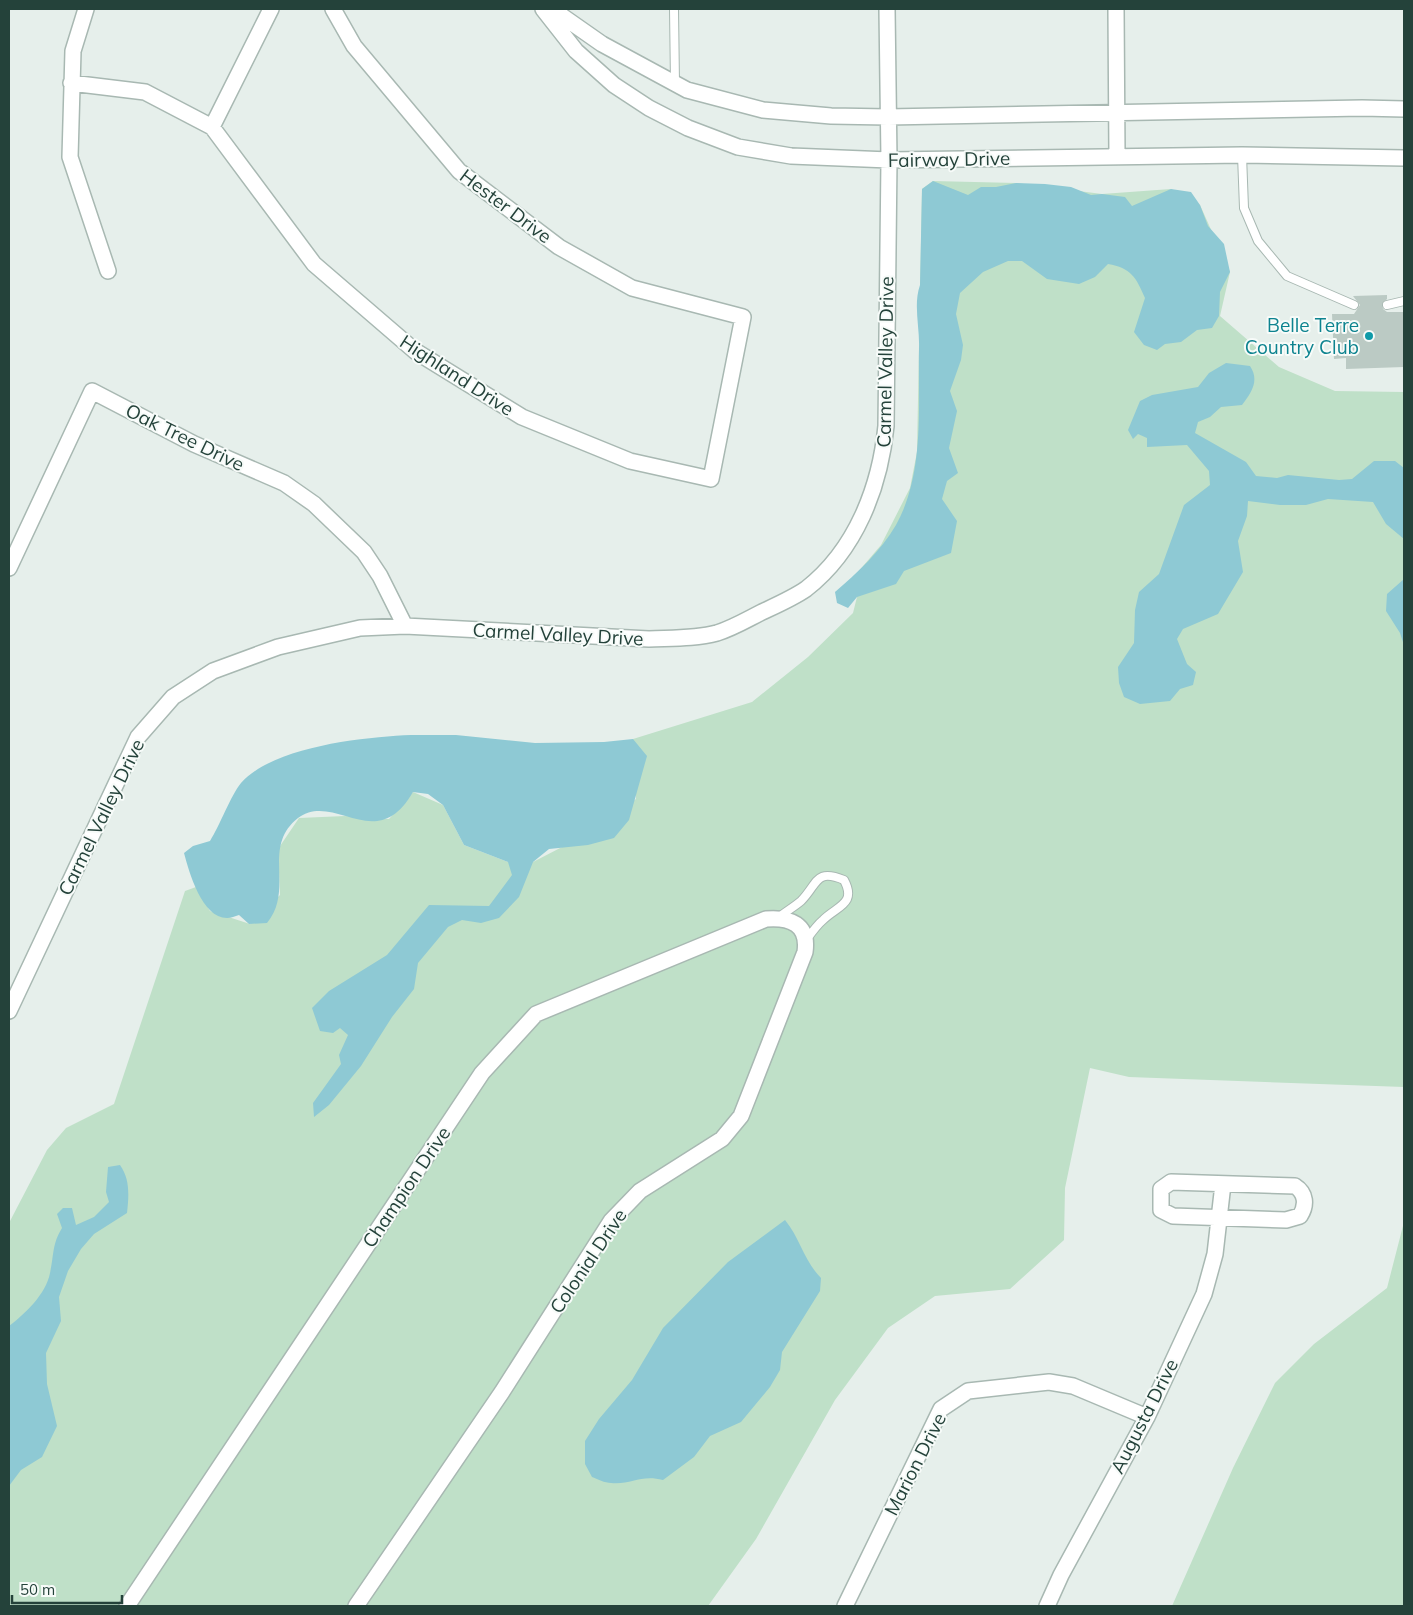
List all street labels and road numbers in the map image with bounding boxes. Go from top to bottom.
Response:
street label: Fairway Drive [888,146,1010,172]
street label: Hester Drive [455,164,557,248]
street label: Carmel Valley Drive [872,276,898,448]
street label: Highland Drive [396,329,518,421]
street label: Oak Tree Drive [122,398,248,476]
street label: Carmel Valley Drive [472,618,644,650]
street label: Carmel Valley Drive [53,735,149,899]
street label: Champion Drive [357,1122,455,1252]
street label: Colonial Drive [544,1204,632,1318]
street label: Augusta Drive [1105,1355,1183,1477]
street label: Marion Drive [879,1409,951,1519]

